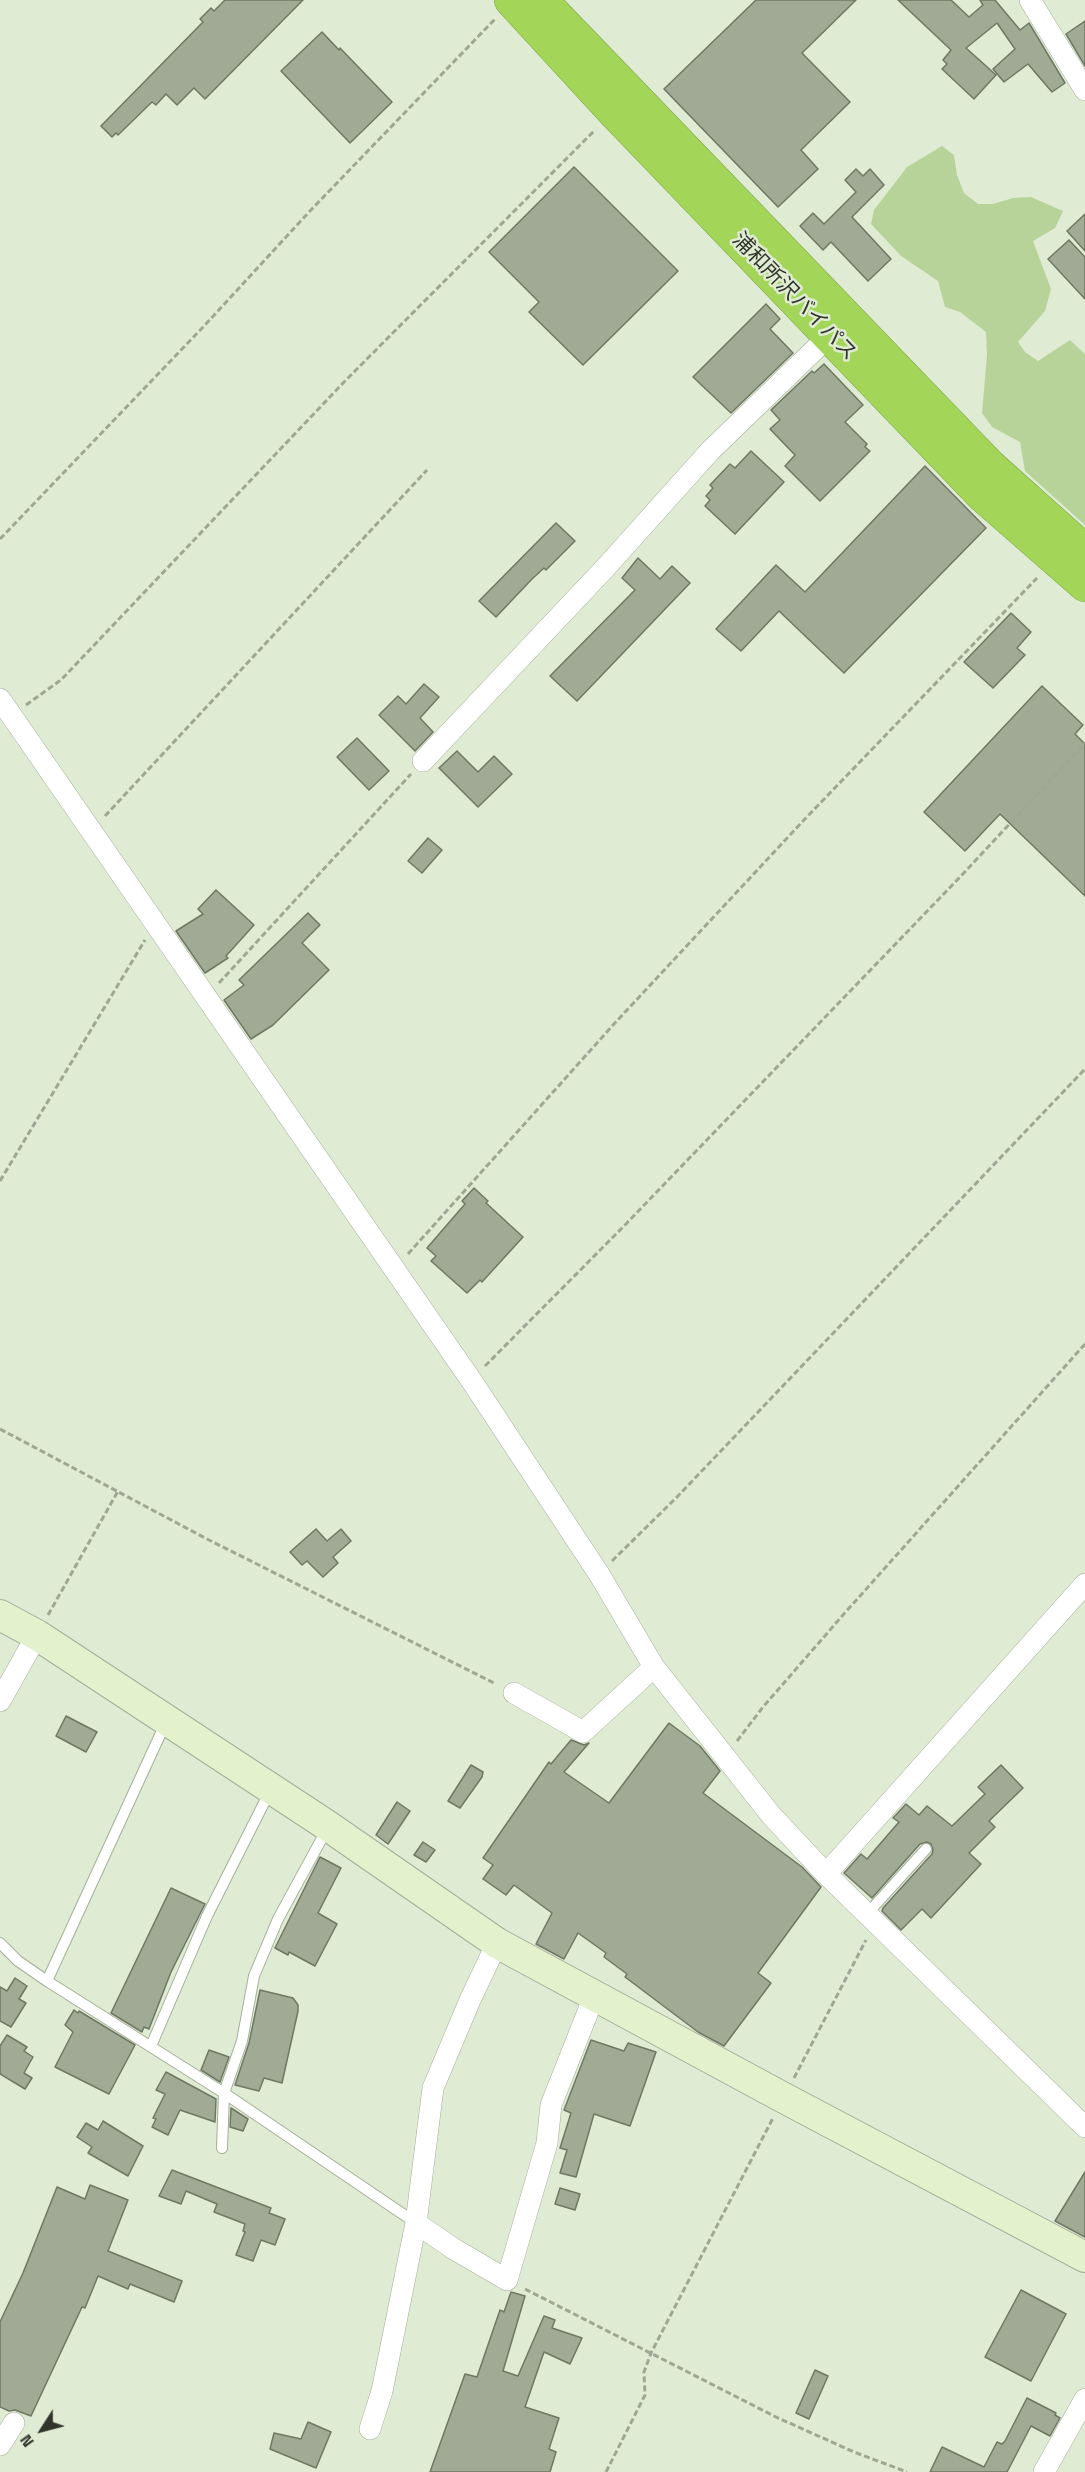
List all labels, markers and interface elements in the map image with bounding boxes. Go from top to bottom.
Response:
street label: 浦和所沢バイパス [727,228,861,366]
north arrow [12,2400,72,2460]
text: N [15,2430,39,2451]

